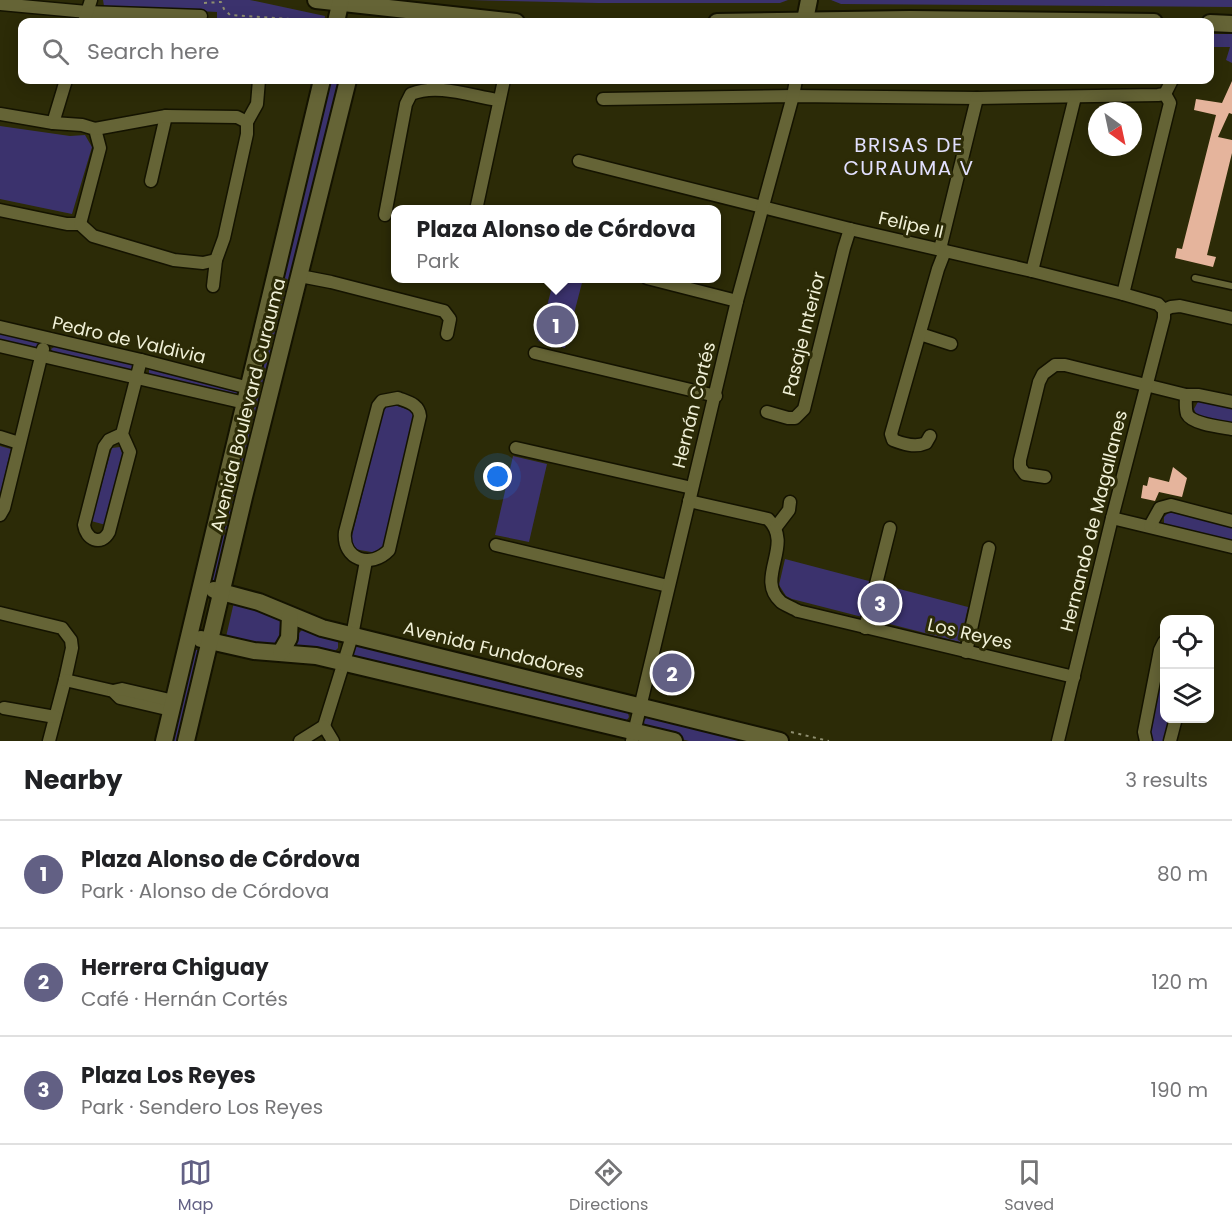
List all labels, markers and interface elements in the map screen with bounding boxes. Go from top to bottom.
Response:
search box [18,18,1214,84]
icon: search [39,35,72,68]
text: Search here [87,36,220,67]
north arrow [1088,102,1142,156]
district label: BRISAS DE CURAUMA V [843,131,975,182]
popup [391,205,721,283]
street label: Felipe II [876,205,946,244]
text: Plaza Alonso de Córdova [416,214,696,245]
text: Park [416,247,459,275]
street label: Pasaje Interior [776,269,831,399]
street label: Avenida Boulevard Curauma [204,275,291,534]
pin: 1 [536,302,576,348]
street label: Pedro de Valdivia [50,310,208,369]
street label: Hernán Cortés [666,339,721,471]
street label: Hernando de Magallanes [1054,408,1133,634]
your location [483,462,512,491]
pin: 3 [860,580,900,626]
street label: Los Reyes [925,612,1015,655]
street label: Avenida Fundadores [401,615,587,684]
map controls [1160,615,1214,723]
button: locate [1160,615,1214,669]
pin: 2 [652,650,692,696]
button: layers [1160,669,1214,723]
text: Nearby [24,762,122,798]
text: 3 results [1125,766,1208,794]
text: Plaza Alonso de Córdova [81,844,360,875]
text: 1 [40,860,47,888]
text: 80 m [1157,860,1208,888]
text: Park · Alonso de Córdova [81,877,329,905]
text: Herrera Chiguay [81,952,269,983]
text: 2 [38,968,49,996]
text: 120 m [1152,968,1208,996]
text: Café · Hernán Cortés [81,985,288,1013]
text: Plaza Los Reyes [81,1060,256,1091]
text: 3 [37,1076,50,1104]
text: 190 m [1151,1076,1208,1104]
text: Park · Sendero Los Reyes [81,1093,323,1121]
tab: Map [178,1156,213,1217]
tab: Directions [569,1156,648,1217]
tab: Saved [1004,1156,1054,1217]

